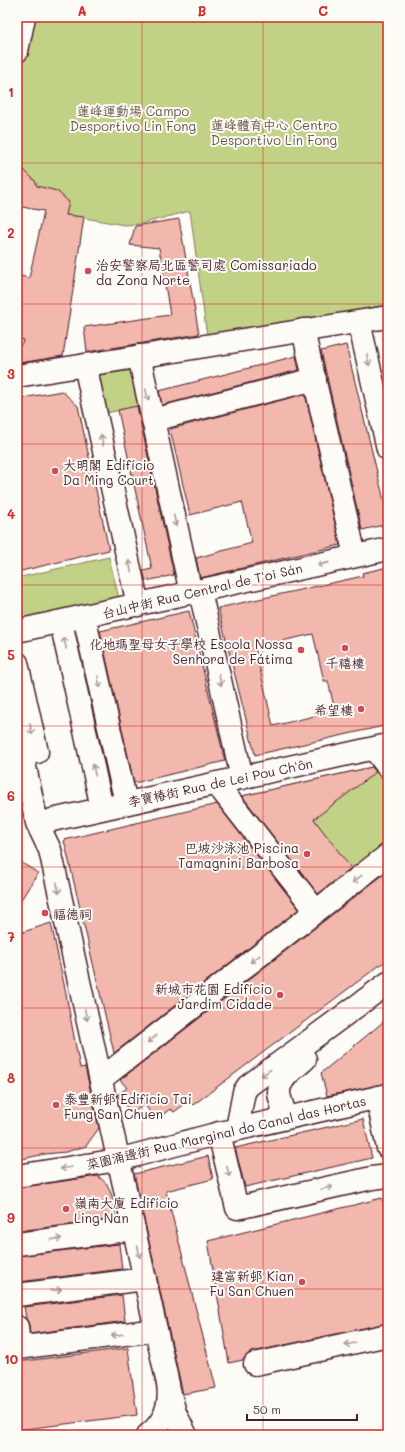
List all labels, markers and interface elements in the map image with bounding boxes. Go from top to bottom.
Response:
text: A [77,2,87,19]
text: B [198,2,207,19]
text: C [318,2,328,19]
text: 1 [8,83,14,100]
park label: 蓮峰運動場 Campo Desportivo Lin Fong [70,102,196,134]
park label: 蓮峰體育中心 Centro Desportivo Lin Fong [211,116,338,148]
text: 2 [7,224,15,241]
place label: 治安警察局北區警司處 Comissariado da Zona Norte [96,256,317,288]
marker: 治安警察局北區警司處 Comissariado da Zona Norte [83,266,93,276]
one-way arrow [364,353,372,366]
text: 3 [7,365,15,382]
one-way arrow [144,388,152,401]
one-way arrow [97,433,105,446]
place label: 大明閣 Edifício Da Ming Court [63,456,155,488]
marker: 大明閣 Edifício Da Ming Court [50,466,60,476]
text: 4 [7,505,15,522]
one-way arrow [172,515,180,528]
street label: 台山中街 Rua Central de T'oi Sán [100,559,304,621]
one-way arrow [125,560,133,573]
one-way arrow [316,560,329,568]
place label: 化地瑪聖母女子學校 Escola Nossa Senhora de Fátima [89,635,293,667]
one-way arrow [61,637,69,650]
marker: 千禧樓 [340,643,350,653]
marker: 化地瑪聖母女子學校 Escola Nossa Senhora de Fátima [296,645,306,655]
text: 5 [7,646,15,663]
place label: 千禧樓 [325,654,365,671]
one-way arrow [217,674,225,687]
one-way arrow [95,675,103,688]
place label: 希望樓 [314,701,353,718]
marker: 希望樓 [356,704,366,714]
one-way arrow [28,722,36,735]
street label: 李寶椿街 Rua de Lei Pou Ch'ôn [126,754,314,810]
one-way arrow [89,764,97,777]
text: 6 [7,787,15,804]
place label: 巴坡沙泳池 Piscina Tamagnini Barbosa [178,839,299,871]
marker: 巴坡沙泳池 Piscina Tamagnini Barbosa [302,849,312,859]
one-way arrow [352,874,363,883]
one-way arrow [55,882,63,895]
place label: 福德祠 [53,905,92,922]
marker: 福德祠 [40,908,50,918]
text: 7 [7,928,15,945]
one-way arrow [249,954,260,963]
place label: 新城市花園 Edifício Jardim Cidade [155,980,272,1012]
marker: 新城市花園 Edifício Jardim Cidade [275,990,285,1000]
one-way arrow [83,1009,91,1022]
one-way arrow [147,1034,158,1043]
one-way arrow [261,1068,272,1077]
text: 8 [7,1069,15,1086]
place label: 泰豐新邨 Edifício Tai Fung San Chuen [64,1090,192,1122]
street label: 菜園涌邊街 Rua Marginal do Canal das Hortas [84,1091,368,1173]
marker: 泰豐新邨 Edifício Tai Fung San Chuen [51,1100,61,1110]
one-way arrow [60,1164,73,1172]
one-way arrow [225,1164,233,1177]
one-way arrow [320,1183,333,1191]
place label: 嶺南大廈 Edifício Ling Nan [74,1194,179,1226]
marker: 嶺南大廈 Edifício Ling Nan [61,1204,71,1214]
text: 9 [7,1209,15,1226]
one-way arrow [49,1235,62,1243]
one-way arrow [135,1246,143,1259]
place label: 建富新邨 Kian Fu San Chuen [210,1267,294,1299]
marker: 建富新邨 Kian Fu San Chuen [297,1277,307,1287]
one-way arrow [49,1286,62,1294]
one-way arrow [111,1331,124,1339]
one-way arrow [344,1340,357,1348]
text: 10 [4,1350,18,1367]
scale bar [247,1396,357,1422]
text: 50 m [253,1401,281,1417]

